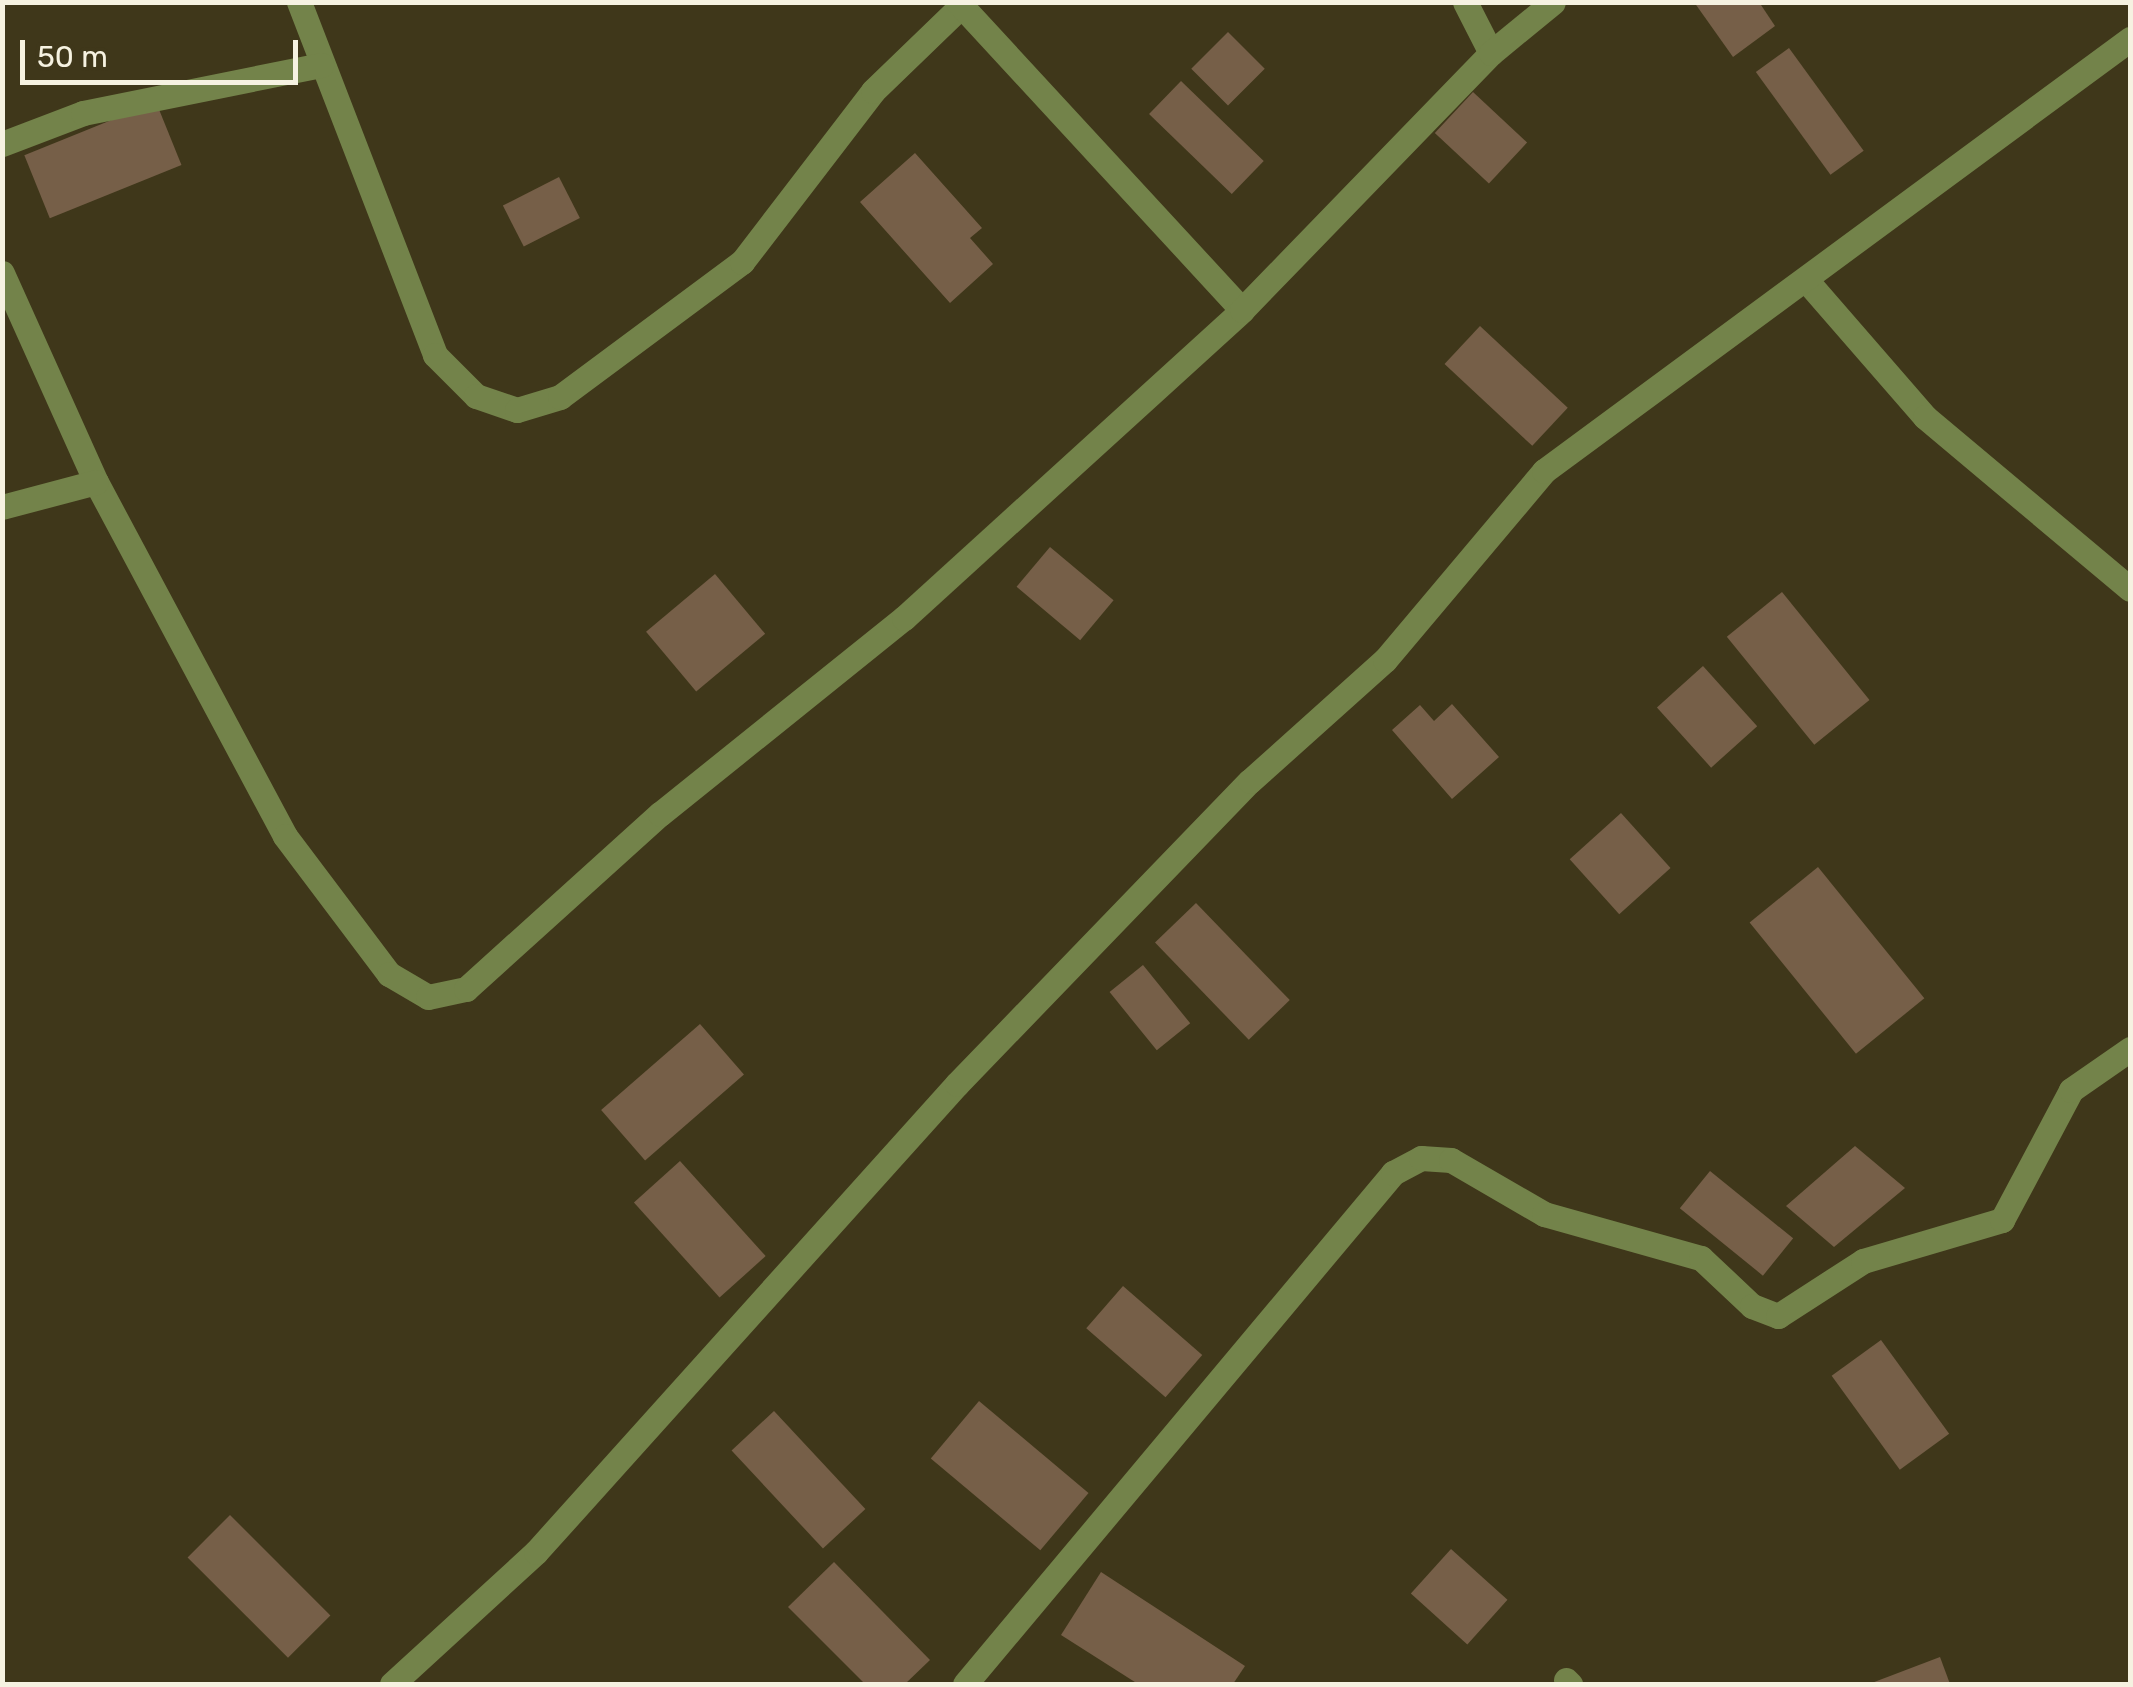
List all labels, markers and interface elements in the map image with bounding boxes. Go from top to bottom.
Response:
scale bar [25,20,302,82]
text: 50 m [37,39,108,75]

